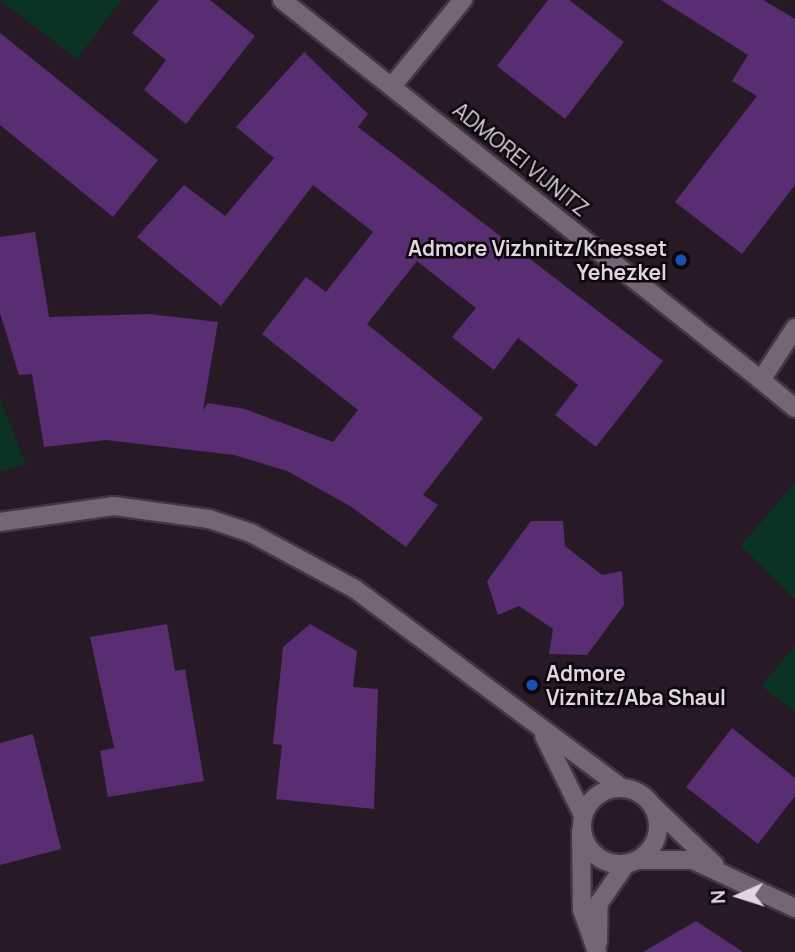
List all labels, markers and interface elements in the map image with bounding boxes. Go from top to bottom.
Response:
street label: ADMOREI VIJNITZ [448,97,594,221]
place label: Admore Vizhnitz/Knesset Yehezkel [408,235,667,285]
marker: Admore Vizhnitz/Knesset Yehezkel [673,252,689,268]
place label: Admore Viznitz/Aba Shaul [546,660,726,710]
marker: Admore Viznitz/Aba Shaul [524,677,540,693]
north arrow [704,861,774,931]
text: N [705,890,731,905]

